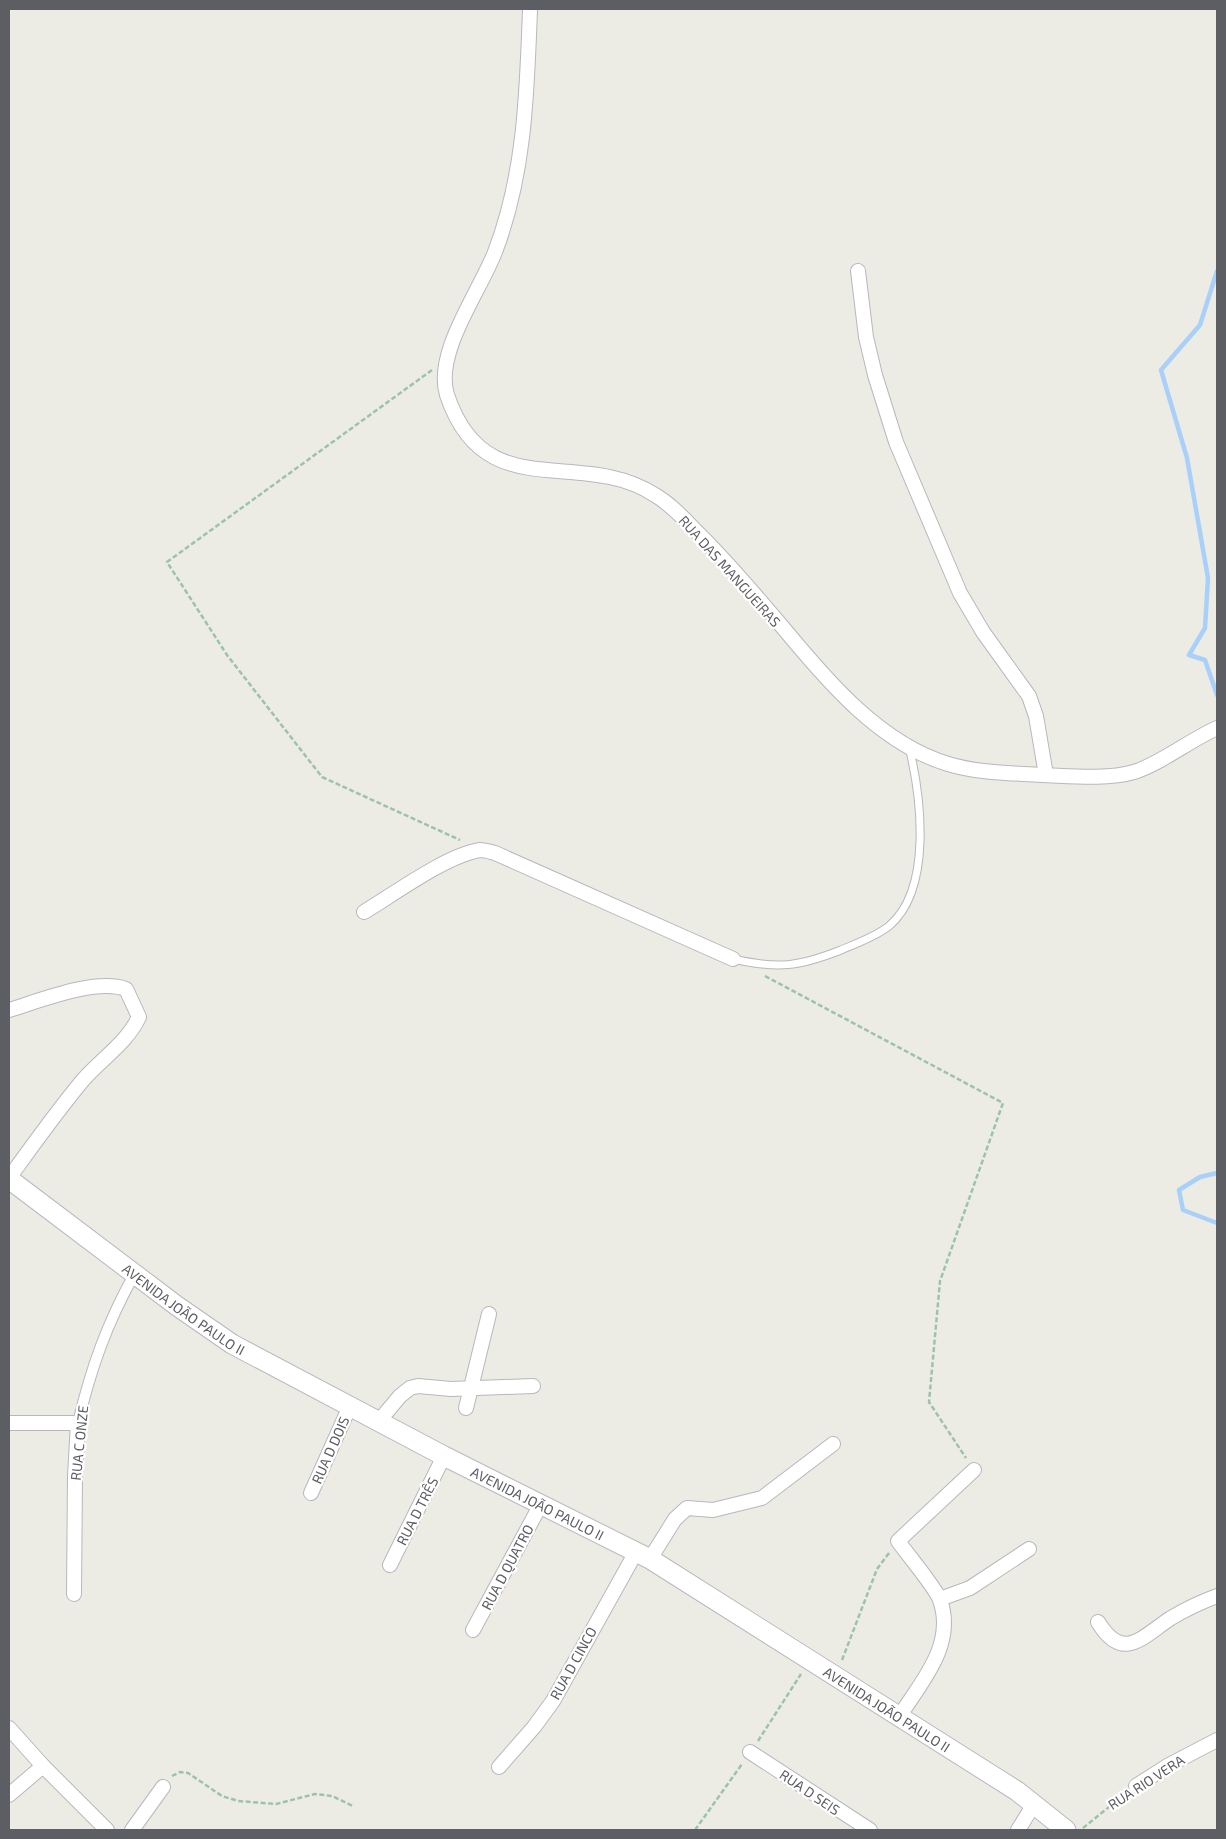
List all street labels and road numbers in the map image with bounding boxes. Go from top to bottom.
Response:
street label: RUA DAS MANGUEIRAS [675,512,785,630]
street label: AVENIDA JOÃO PAULO II [119,1260,248,1358]
street label: RUA C ONZE [67,1404,91,1481]
street label: RUA D DOIS [308,1414,352,1486]
street label: AVENIDA JOÃO PAULO II [468,1463,607,1543]
street label: RUA D TRÊS [393,1474,441,1548]
street label: RUA D QUATRO [477,1521,537,1613]
street label: RUA D CINCO [546,1624,600,1702]
street label: AVENIDA JOÃO PAULO II [821,1663,953,1755]
street label: RUA RIO VERA [1105,1751,1188,1813]
street label: RUA D SEIS [777,1766,843,1818]

